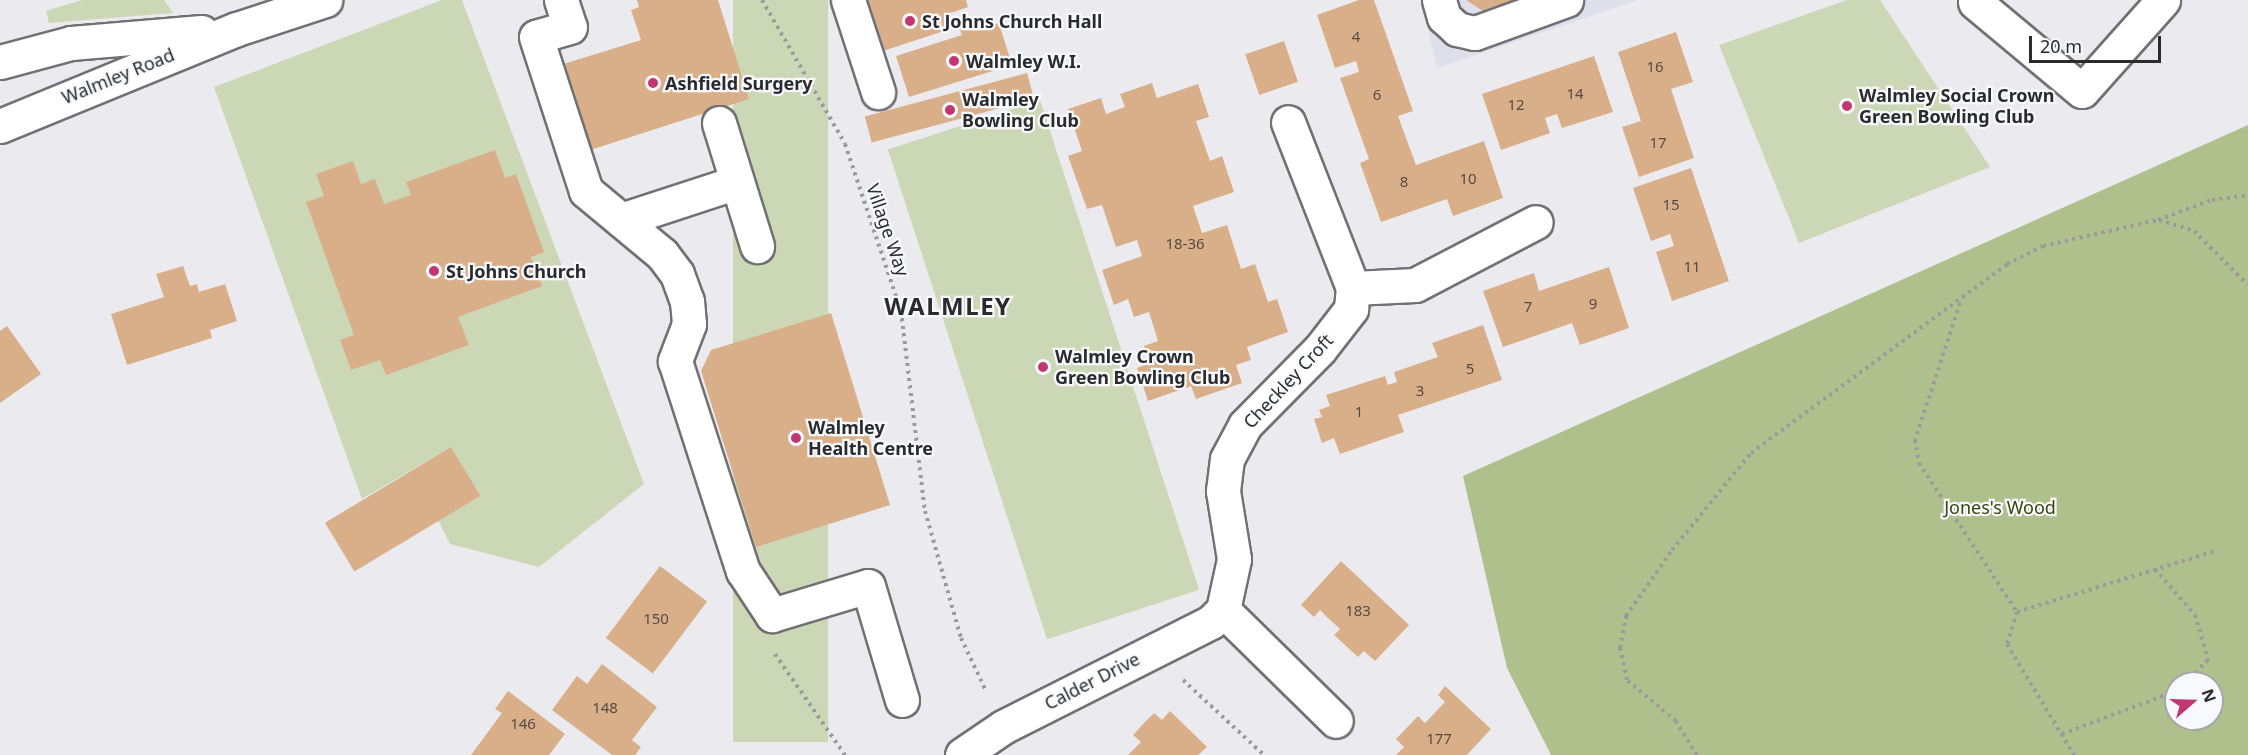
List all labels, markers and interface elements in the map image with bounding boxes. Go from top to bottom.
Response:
place label: St Johns Church Hall [922,10,1102,32]
marker: St Johns Church Hall [903,14,917,28]
scale bar [2032,24,2164,62]
house number: 4 [1352,28,1360,46]
text: 20 m [2040,34,2082,58]
street label: Walmley Road [59,44,177,108]
place label: Walmley W.I. [966,50,1081,72]
marker: Walmley W.I. [947,54,961,68]
house number: 16 [1646,58,1664,76]
place label: Ashfield Surgery [665,72,813,94]
marker: Ashfield Surgery [646,76,660,90]
house number: 14 [1566,85,1584,103]
place label: Walmley Social Crown Green Bowling Club [1859,85,2054,128]
house number: 6 [1373,86,1381,104]
place label: Walmley Bowling Club [962,89,1079,132]
house number: 12 [1507,96,1525,114]
marker: Walmley Social Crown Green Bowling Club [1840,99,1854,113]
marker: Walmley Bowling Club [943,103,957,117]
house number: 17 [1649,134,1667,152]
house number: 10 [1459,170,1477,188]
house number: 8 [1400,173,1408,191]
street label: Village Way [862,181,914,279]
house number: 15 [1662,196,1680,214]
house number: 18-36 [1165,235,1205,253]
house number: 11 [1683,258,1701,276]
place label: St Johns Church [446,260,586,282]
marker: St Johns Church [427,264,441,278]
district label: WALMLEY [884,292,1012,320]
house number: 9 [1589,295,1597,313]
house number: 7 [1524,298,1532,316]
street label: Checkley Croft [1239,329,1337,433]
place label: Walmley Crown Green Bowling Club [1055,346,1230,388]
marker: Walmley Crown Green Bowling Club [1036,360,1050,374]
house number: 5 [1466,360,1474,378]
house number: 3 [1416,382,1424,400]
house number: 1 [1355,403,1363,421]
place label: Walmley Health Centre [808,417,933,460]
marker: Walmley Health Centre [789,431,803,445]
park label: Jones's Wood [1944,496,2056,518]
house number: 183 [1345,602,1371,620]
house number: 150 [643,610,669,628]
street label: Calder Drive [1041,648,1143,714]
north arrow [2164,671,2224,731]
text: N [2196,686,2222,705]
house number: 148 [592,699,618,717]
house number: 146 [510,715,536,733]
house number: 177 [1426,730,1452,748]

